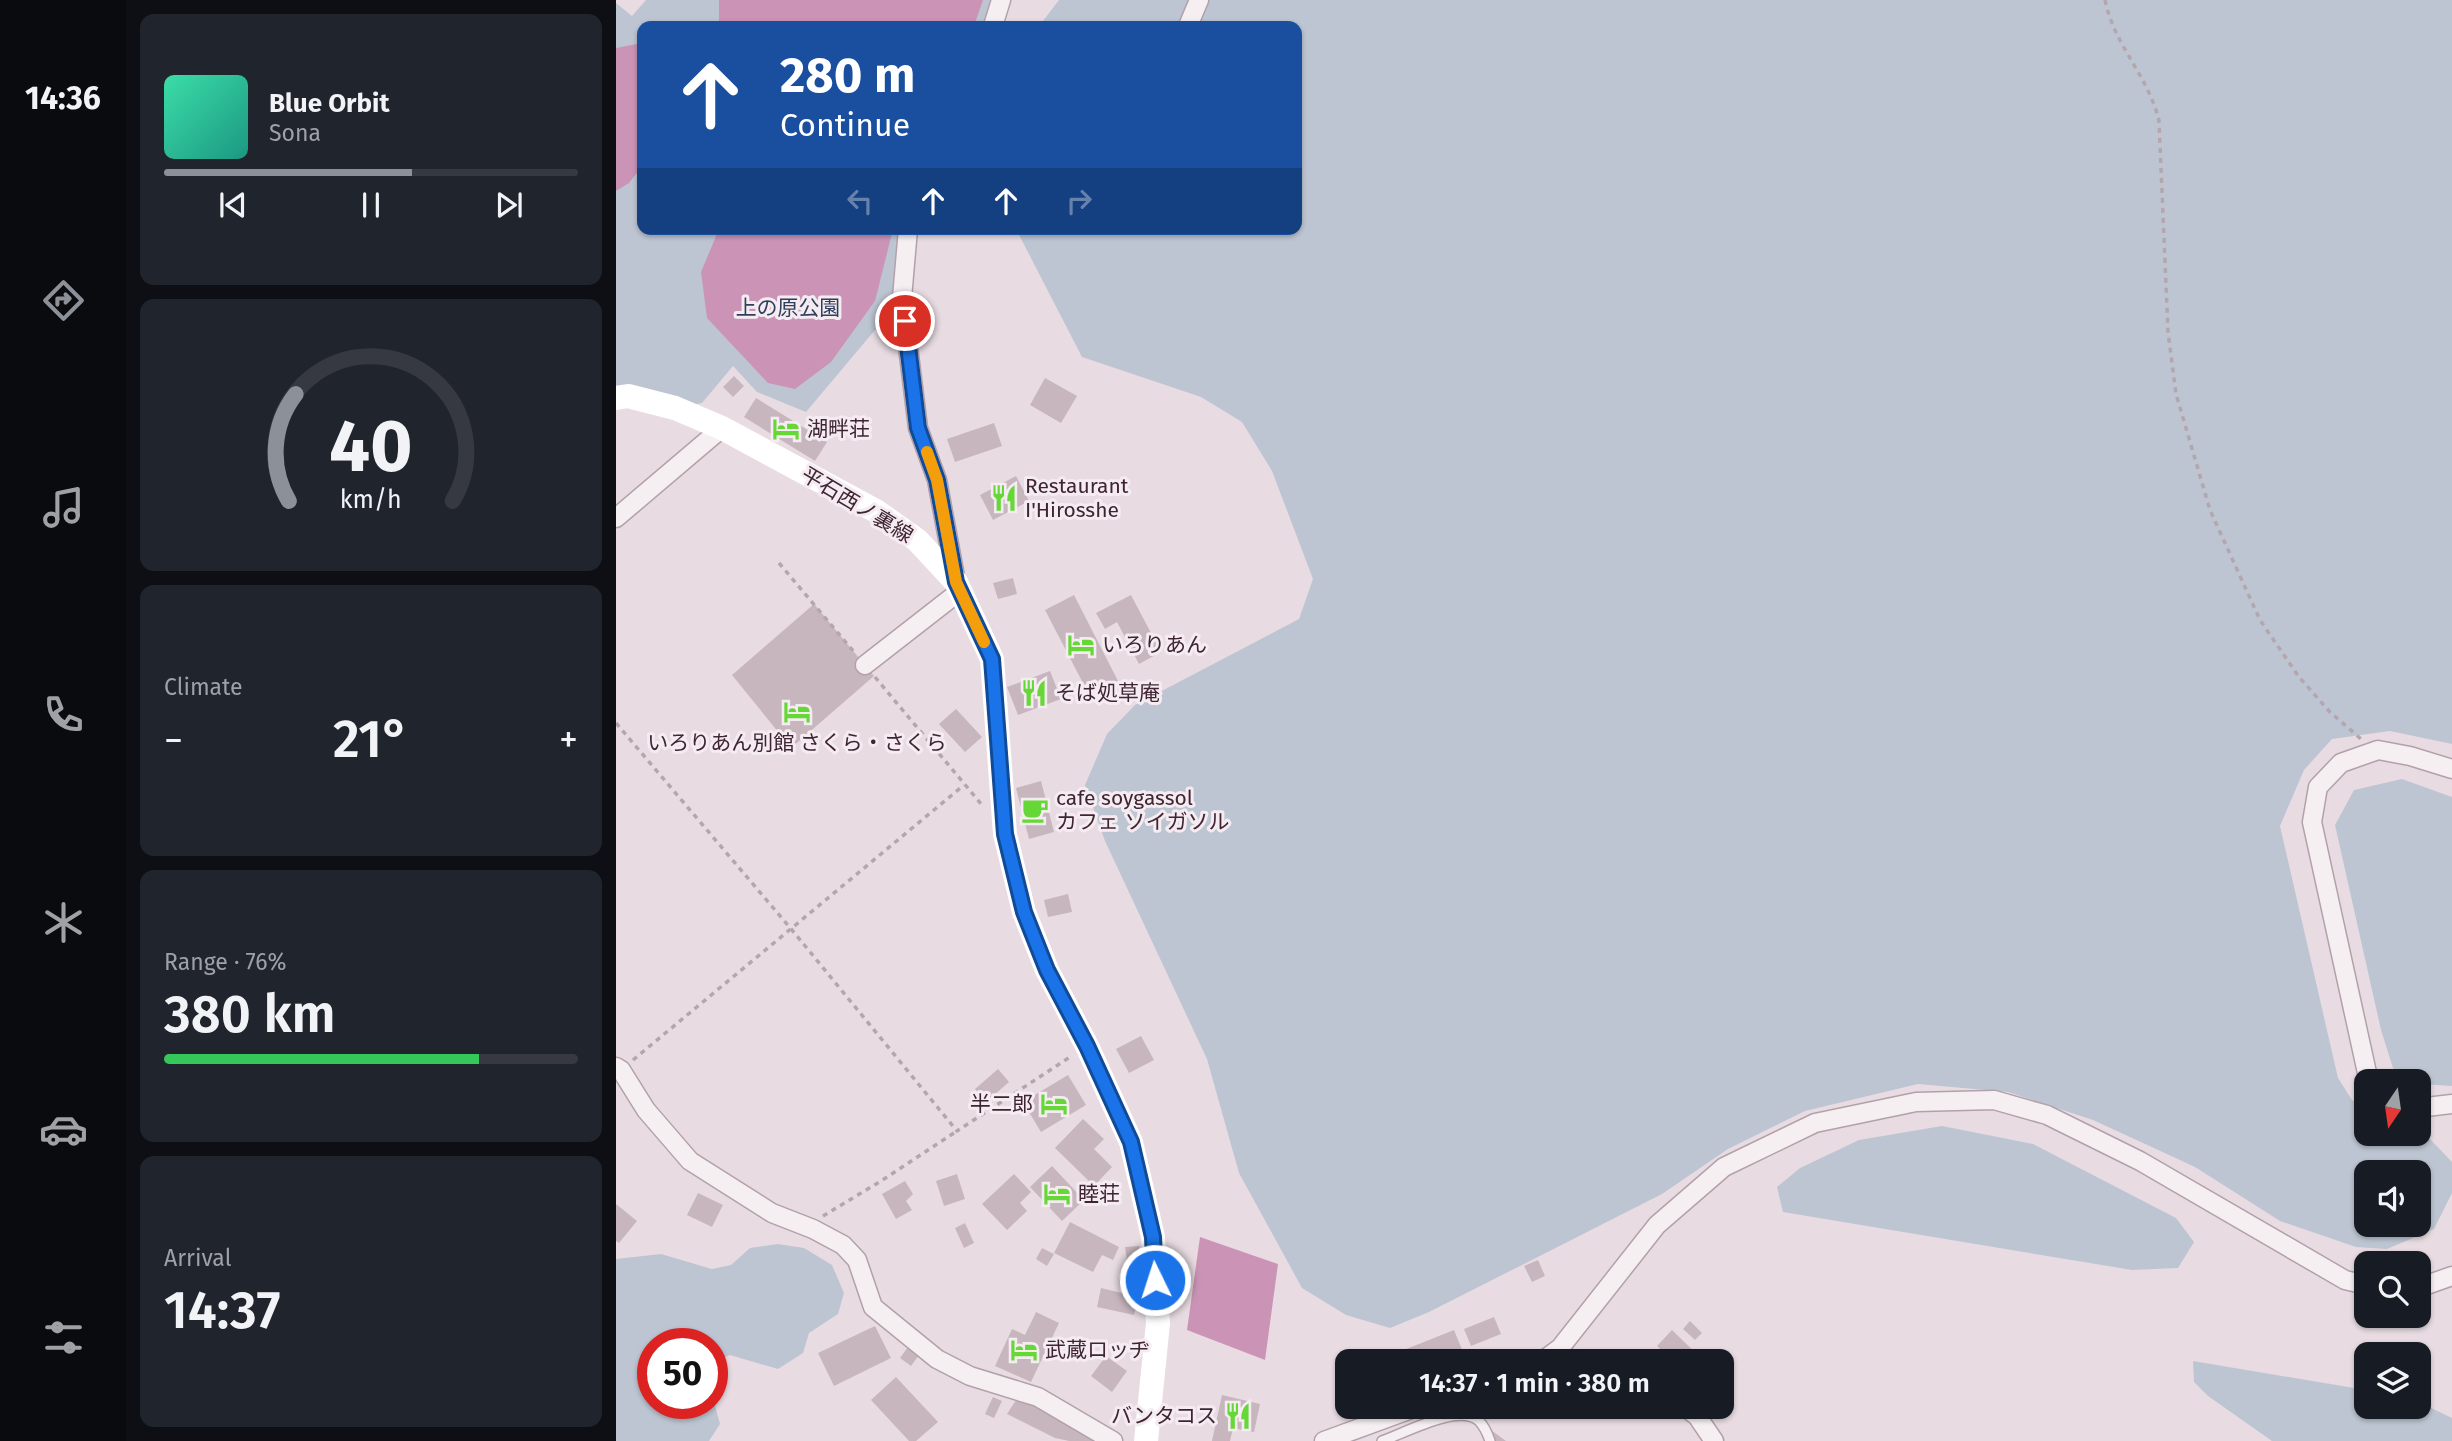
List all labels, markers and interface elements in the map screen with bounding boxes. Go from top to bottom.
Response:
text: 280 m [780,46,916,105]
icon: ahead [665,49,756,140]
text: 14:36 [25,79,101,117]
text: Blue Orbit [269,88,389,119]
text: Continue [780,106,910,144]
text: Sona [269,119,321,147]
icon: left [841,182,879,220]
icon: ahead [914,182,952,220]
icon: ahead [987,182,1025,220]
icon: right [1060,182,1098,220]
icon: previous [214,186,252,224]
icon: pause [352,186,390,224]
icon: next [490,186,528,224]
icon: directions [39,276,88,325]
pin [875,291,935,351]
park label: 上の原公園 [736,295,841,321]
icon: arrive [886,302,924,340]
text: 40 [329,404,413,491]
hotel icon: 湖畔荘 [771,414,801,444]
place label: 湖畔荘 [807,416,870,442]
street label: 平石西ノ裏線 [796,461,918,549]
place label: Restaurant I'Hirosshe [1025,473,1129,523]
icon: music [39,483,88,532]
restaurant icon: Restaurant I'Hirosshe [989,483,1019,513]
text: km/h [340,485,402,515]
hotel icon: いろりあん [1066,630,1096,660]
place label: いろりあん [1102,632,1207,658]
text: Climate [164,673,243,701]
restaurant icon: そば処草庵 [1019,678,1049,708]
place label: そば処草庵 [1055,680,1160,706]
icon: phone [39,690,88,739]
hotel icon: いろりあん別館 さくら・さくら [782,697,812,727]
text: 21° [333,708,409,771]
text: − [164,717,183,763]
text: + [559,717,578,763]
place label: いろりあん別館 さくら・さくら [647,730,947,756]
place label: cafe soygassol カフェ ソイガソル [1056,785,1230,835]
cafe icon: cafe soygassol カフェ ソイガソル [1020,795,1050,825]
icon: climate [39,898,88,947]
text: Range · 76% [164,948,286,976]
text: 380 km [164,983,336,1046]
north arrow [2354,1069,2431,1146]
map controls [2354,1069,2431,1419]
hotel icon: 半二郎 [1039,1089,1069,1119]
place label: 半二郎 [970,1091,1033,1117]
icon: car [39,1105,88,1154]
button: sound [2354,1160,2431,1237]
hotel icon: 睦荘 [1042,1179,1072,1209]
place label: 睦荘 [1078,1181,1120,1207]
position arrow [1118,1243,1192,1317]
text: Arrival [164,1244,231,1272]
button: search [2354,1251,2431,1328]
text: 14:37 [164,1279,280,1342]
icon: filters [39,1313,88,1362]
speed limit sign: 50 [637,1328,728,1419]
hotel icon: 武蔵ロッヂ [1009,1335,1039,1365]
place label: 武蔵ロッヂ [1045,1337,1150,1363]
button: layers [2354,1342,2431,1419]
text: 14:37 · 1 min · 380 m [1419,1368,1650,1399]
restaurant icon: バンタコス [1223,1401,1253,1431]
place label: バンタコス [1111,1403,1217,1429]

